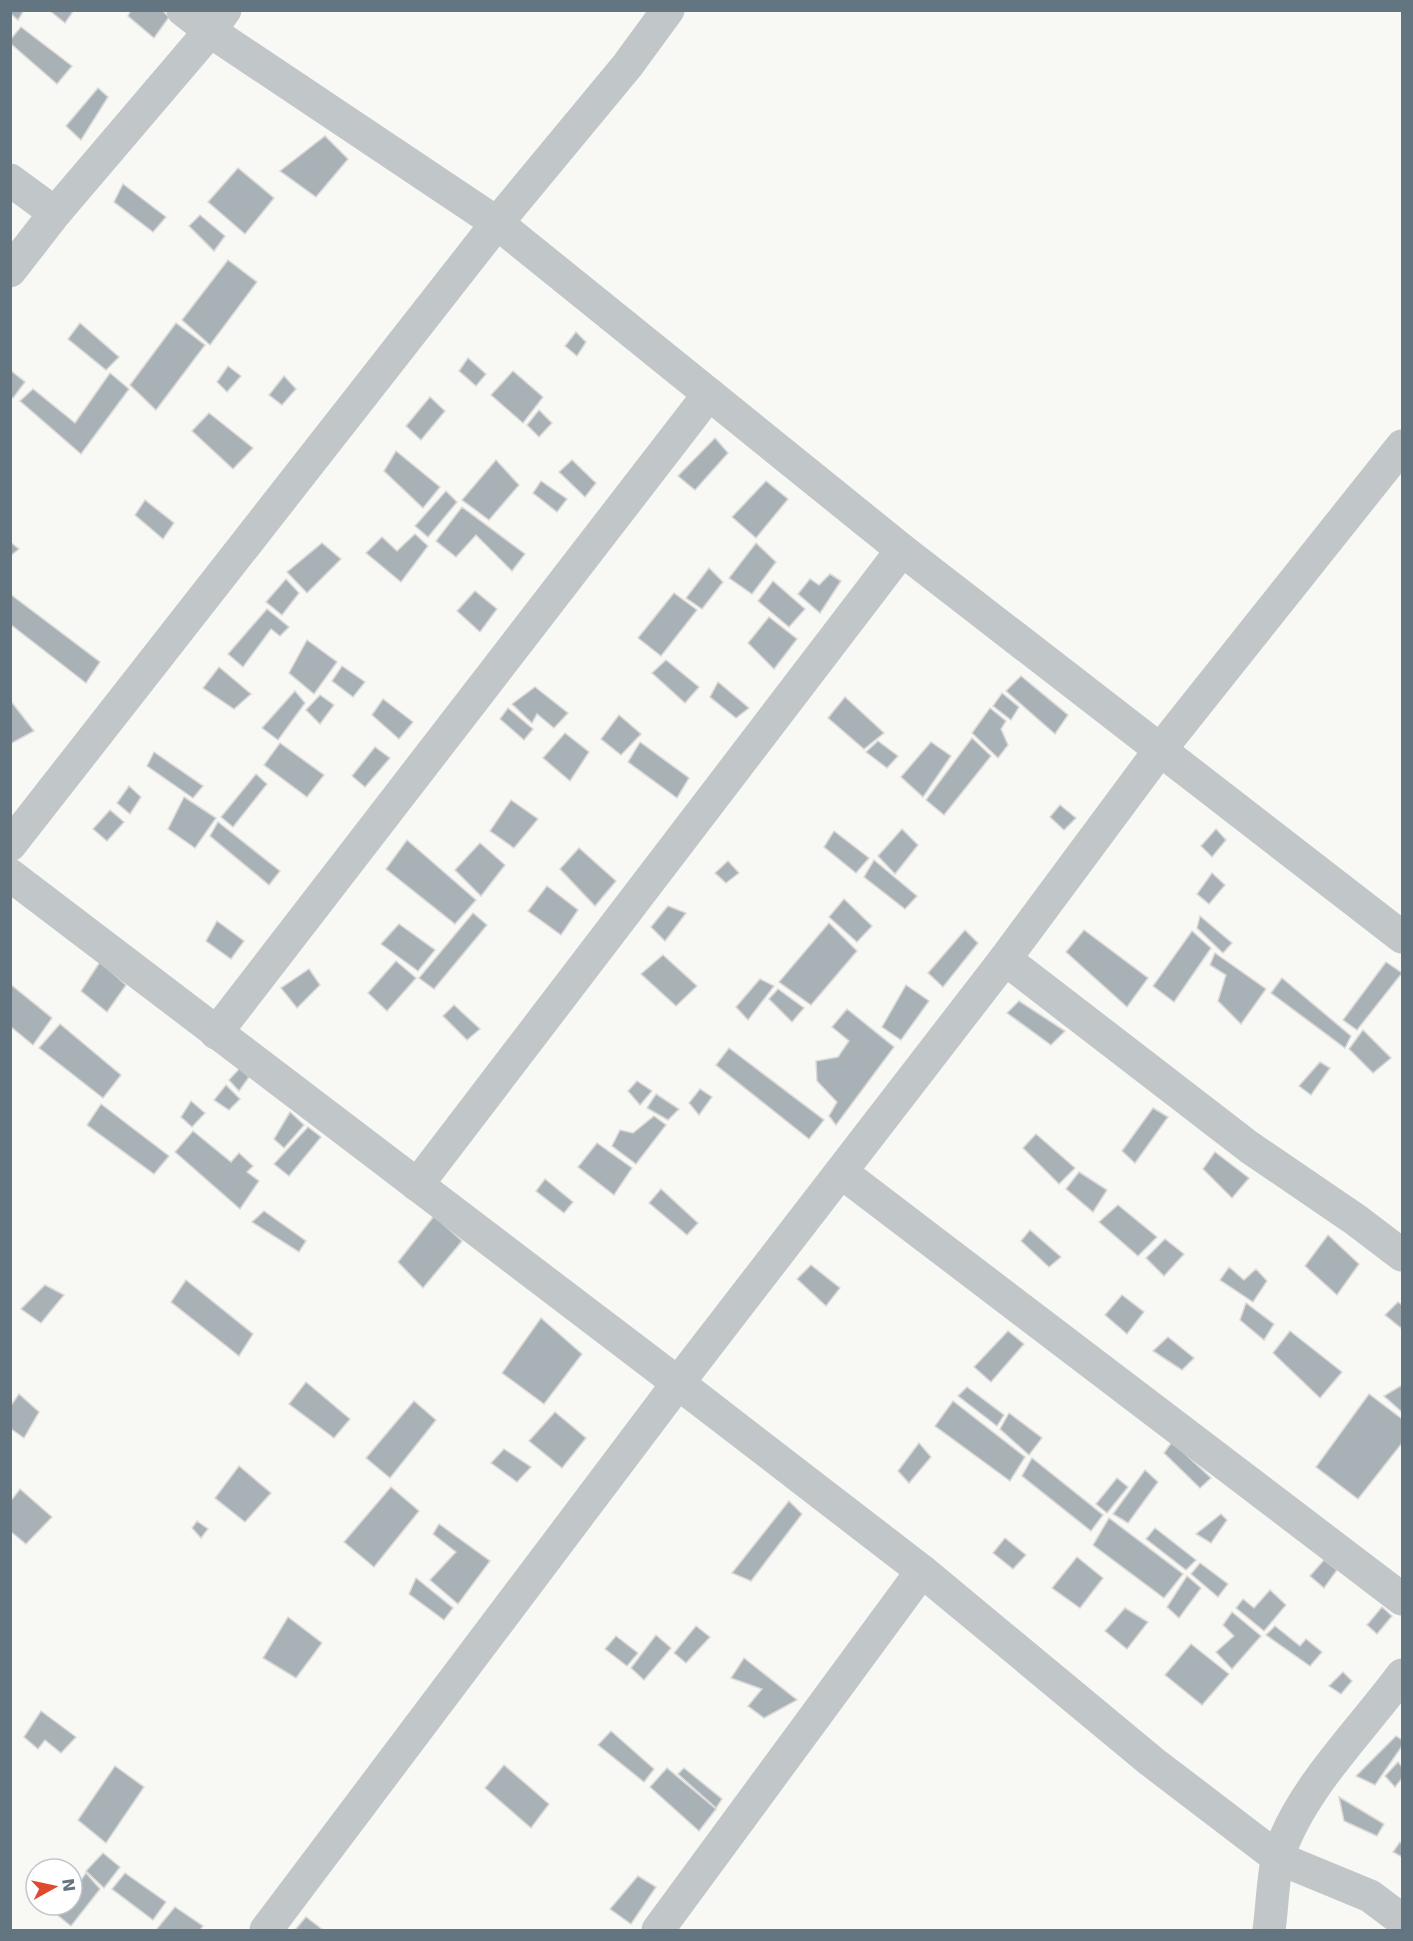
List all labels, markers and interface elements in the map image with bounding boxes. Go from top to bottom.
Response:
north arrow [24,1857,84,1917]
text: N [58,1877,79,1893]

